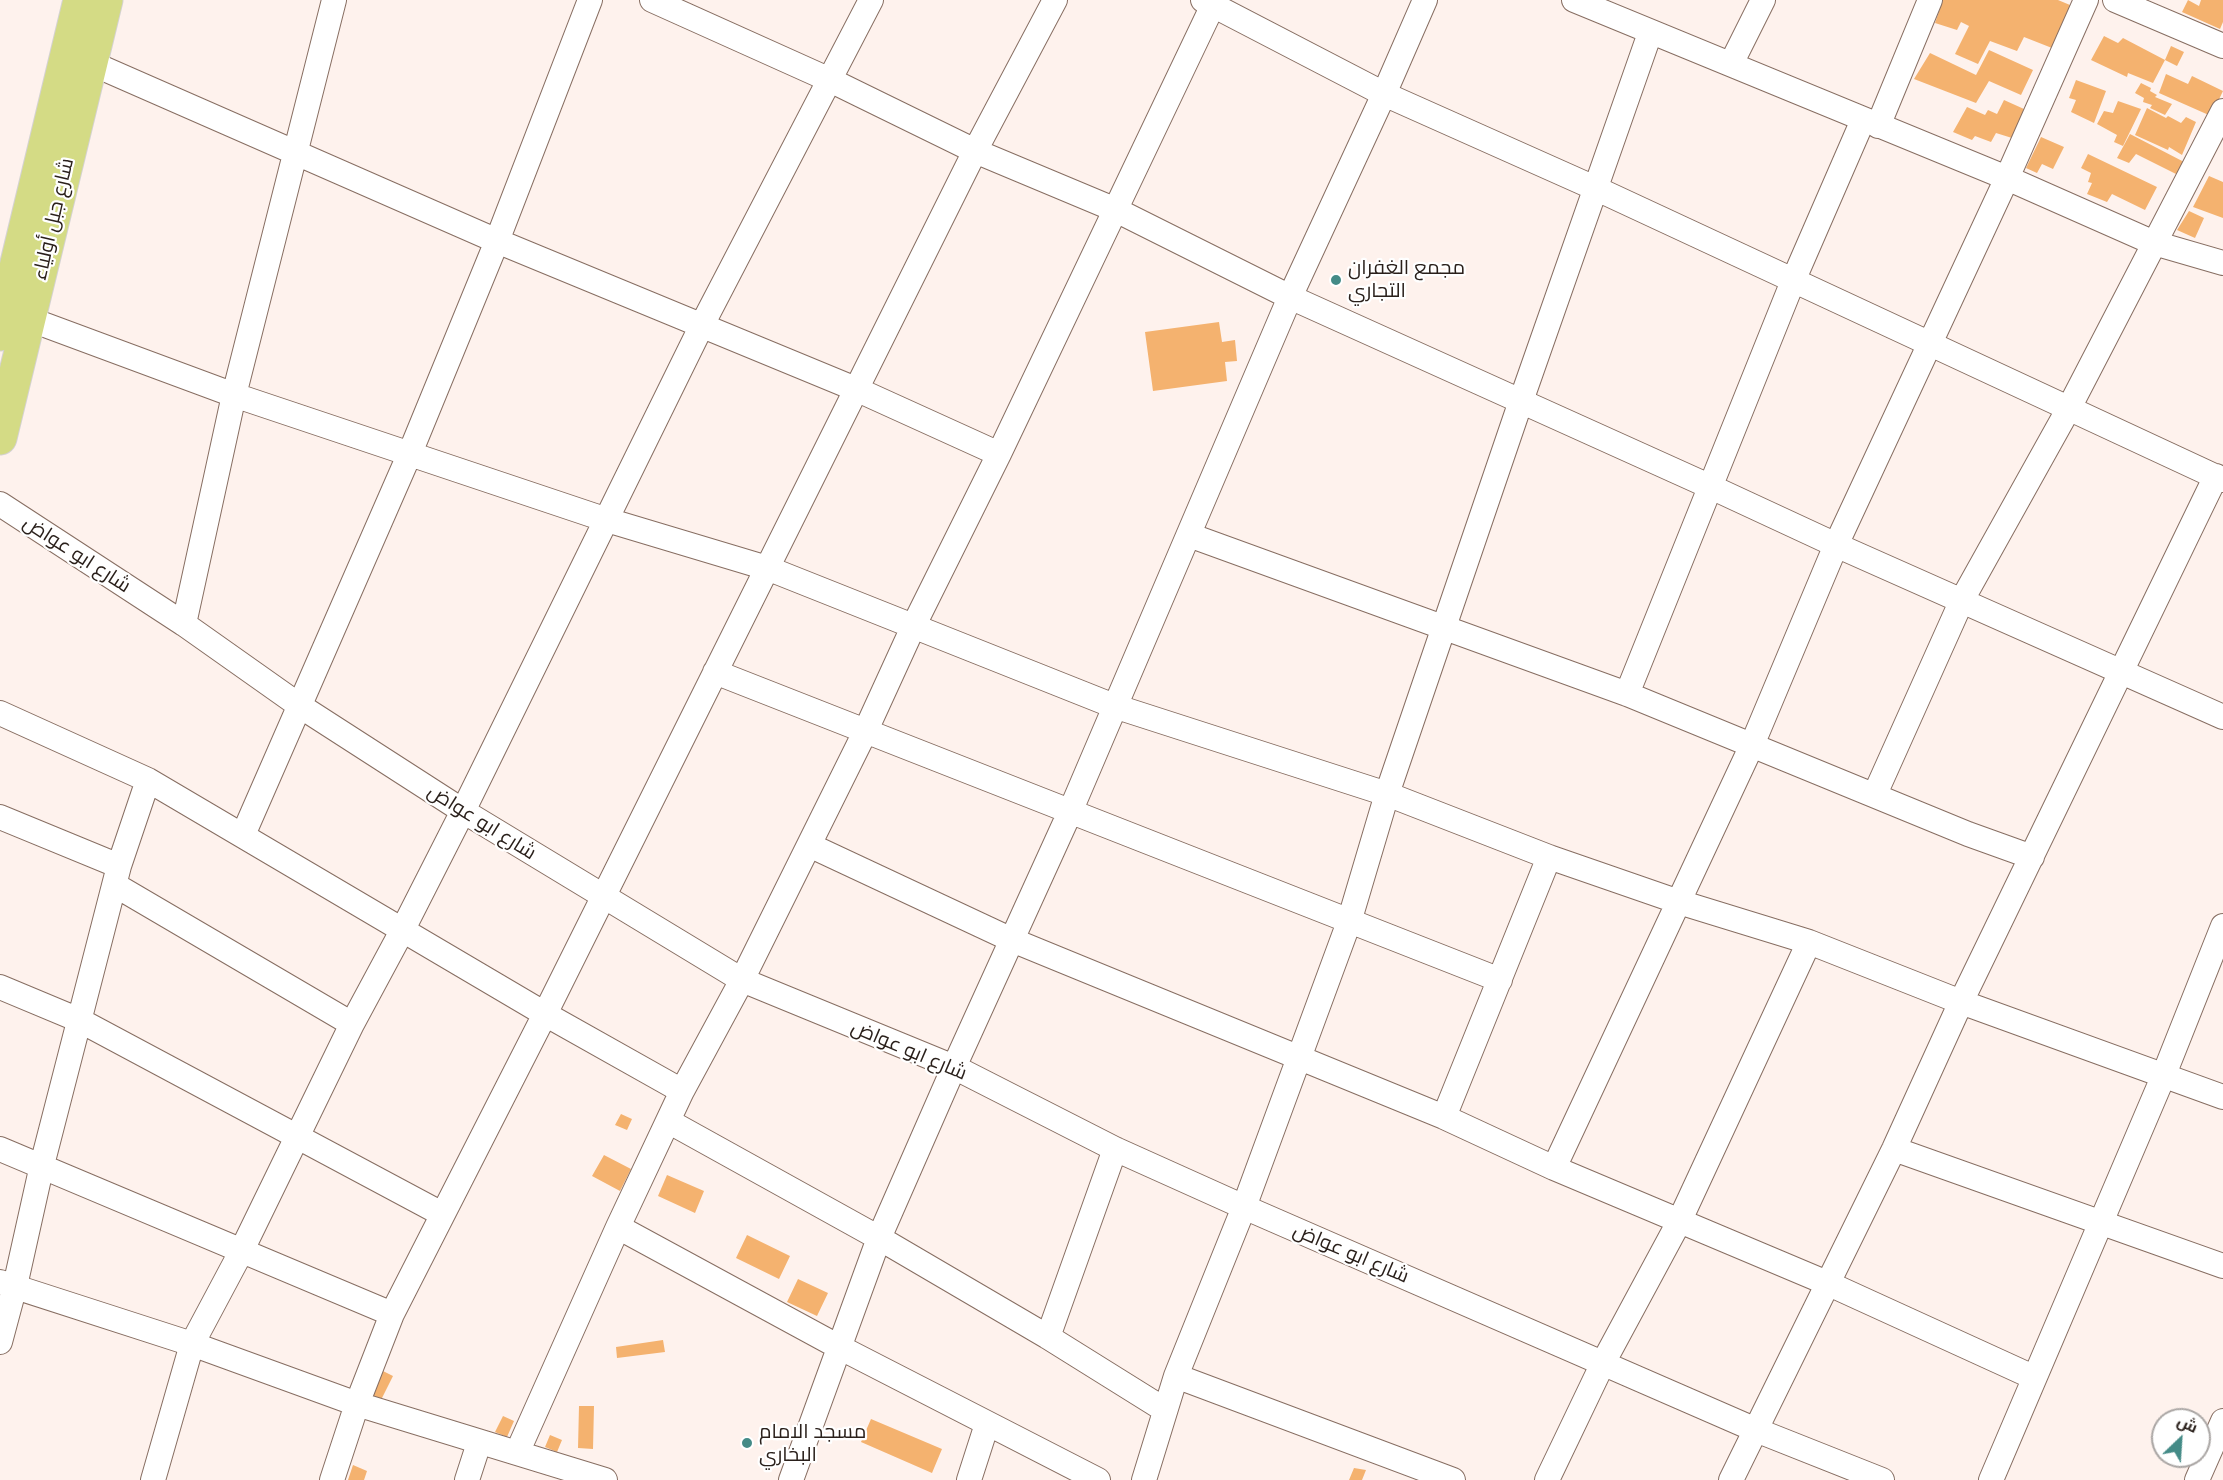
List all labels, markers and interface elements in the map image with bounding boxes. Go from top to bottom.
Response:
street label: شارع جبل أولياء [27,156,79,282]
place label: مجمع الغفران التجاري [1348,256,1465,303]
marker: مجمع الغفران التجاري [1329,273,1343,287]
street label: شارع ابو عواض [19,510,135,598]
street label: شارع ابو عواض [423,779,541,865]
street label: شارع ابو عواض [847,1015,971,1085]
street label: شارع ابو عواض [1289,1218,1413,1288]
north arrow [2151,1408,2211,1468]
text: ش [2174,1410,2201,1437]
place label: مسجد الامام البخاري [759,1420,866,1467]
marker: مسجد الامام البخاري [740,1436,754,1450]

